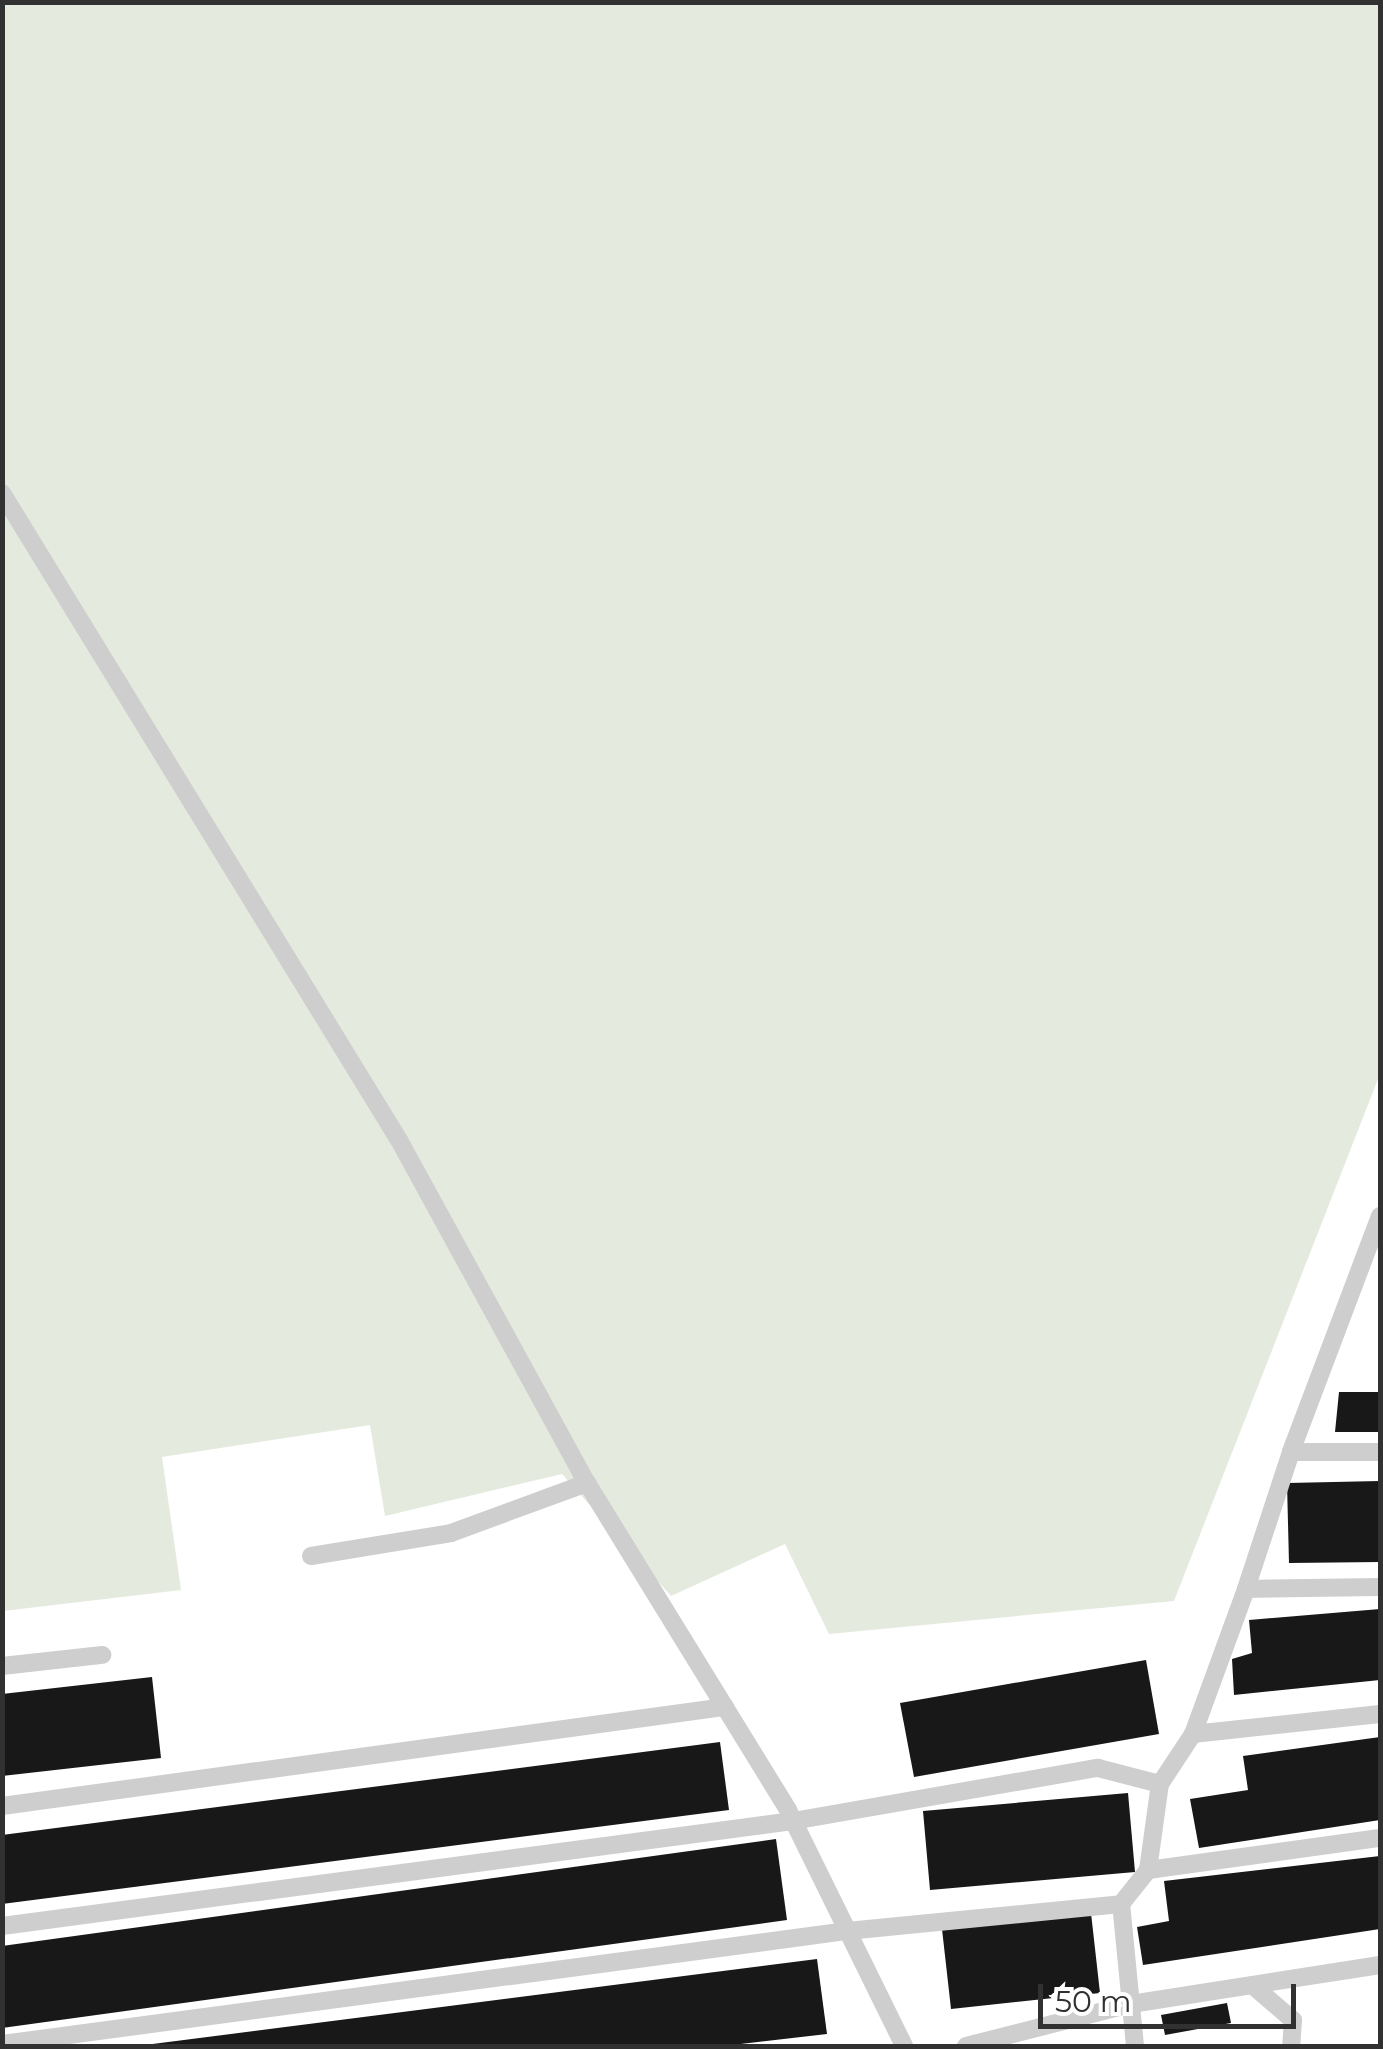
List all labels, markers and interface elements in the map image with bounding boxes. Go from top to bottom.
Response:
scale bar [1043,1964,1300,2026]
text: 50 m [1055,1983,1132,2020]

